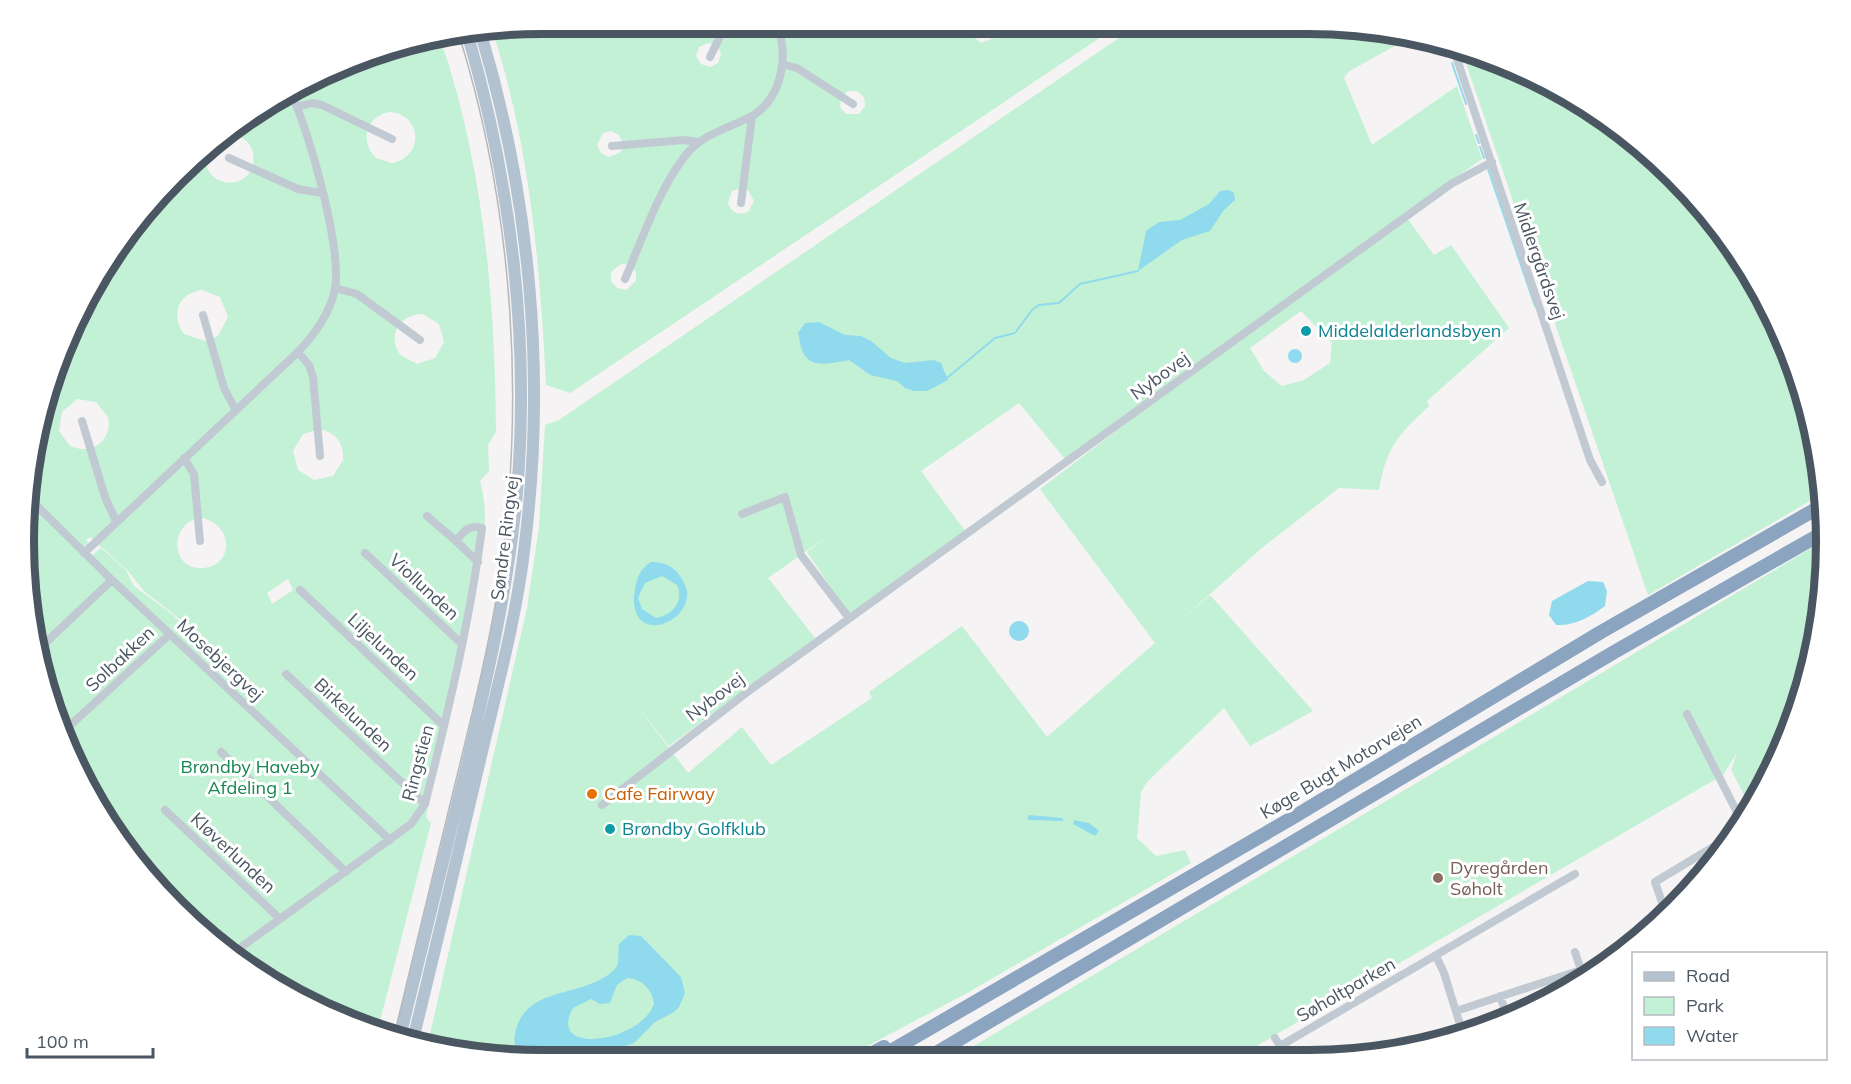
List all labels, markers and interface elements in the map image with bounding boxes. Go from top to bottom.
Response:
street label: Midlergårdsvej [1509,199,1570,322]
place label: Middelalderlandsbyen [1318,319,1501,342]
marker: Middelalderlandsbyen [1299,324,1313,338]
street label: Nybovej [1126,346,1194,405]
street label: Søndre Ringvej [485,474,524,602]
street label: Viollunden [384,548,464,625]
street label: Liljelunden [343,608,424,685]
street label: Mosebjergvej [172,614,268,706]
street label: Solbakken [80,621,159,696]
street label: Nybovej [681,667,749,726]
street label: Birkelunden [310,673,397,757]
street label: Køge Bugt Motorvejen [1256,709,1426,824]
street label: Ringstien [396,722,439,803]
park label: Brøndby Haveby Afdeling 1 [180,755,320,799]
place label: Cafe Fairway [604,782,715,805]
marker: Cafe Fairway [585,787,599,801]
street label: Kløverlunden [186,807,281,898]
place label: Brøndby Golfklub [622,817,766,840]
marker: Brøndby Golfklub [603,822,617,836]
place label: Dyregården Søholt [1450,856,1548,900]
marker: Dyregården Søholt [1431,871,1445,885]
street label: Søholtparken [1292,952,1399,1027]
legend [1632,952,1827,1060]
text: Road [1686,964,1730,987]
text: Park [1686,994,1725,1017]
scale bar [27,1021,153,1059]
text: Water [1686,1024,1739,1047]
text: 100 m [36,1030,89,1053]

